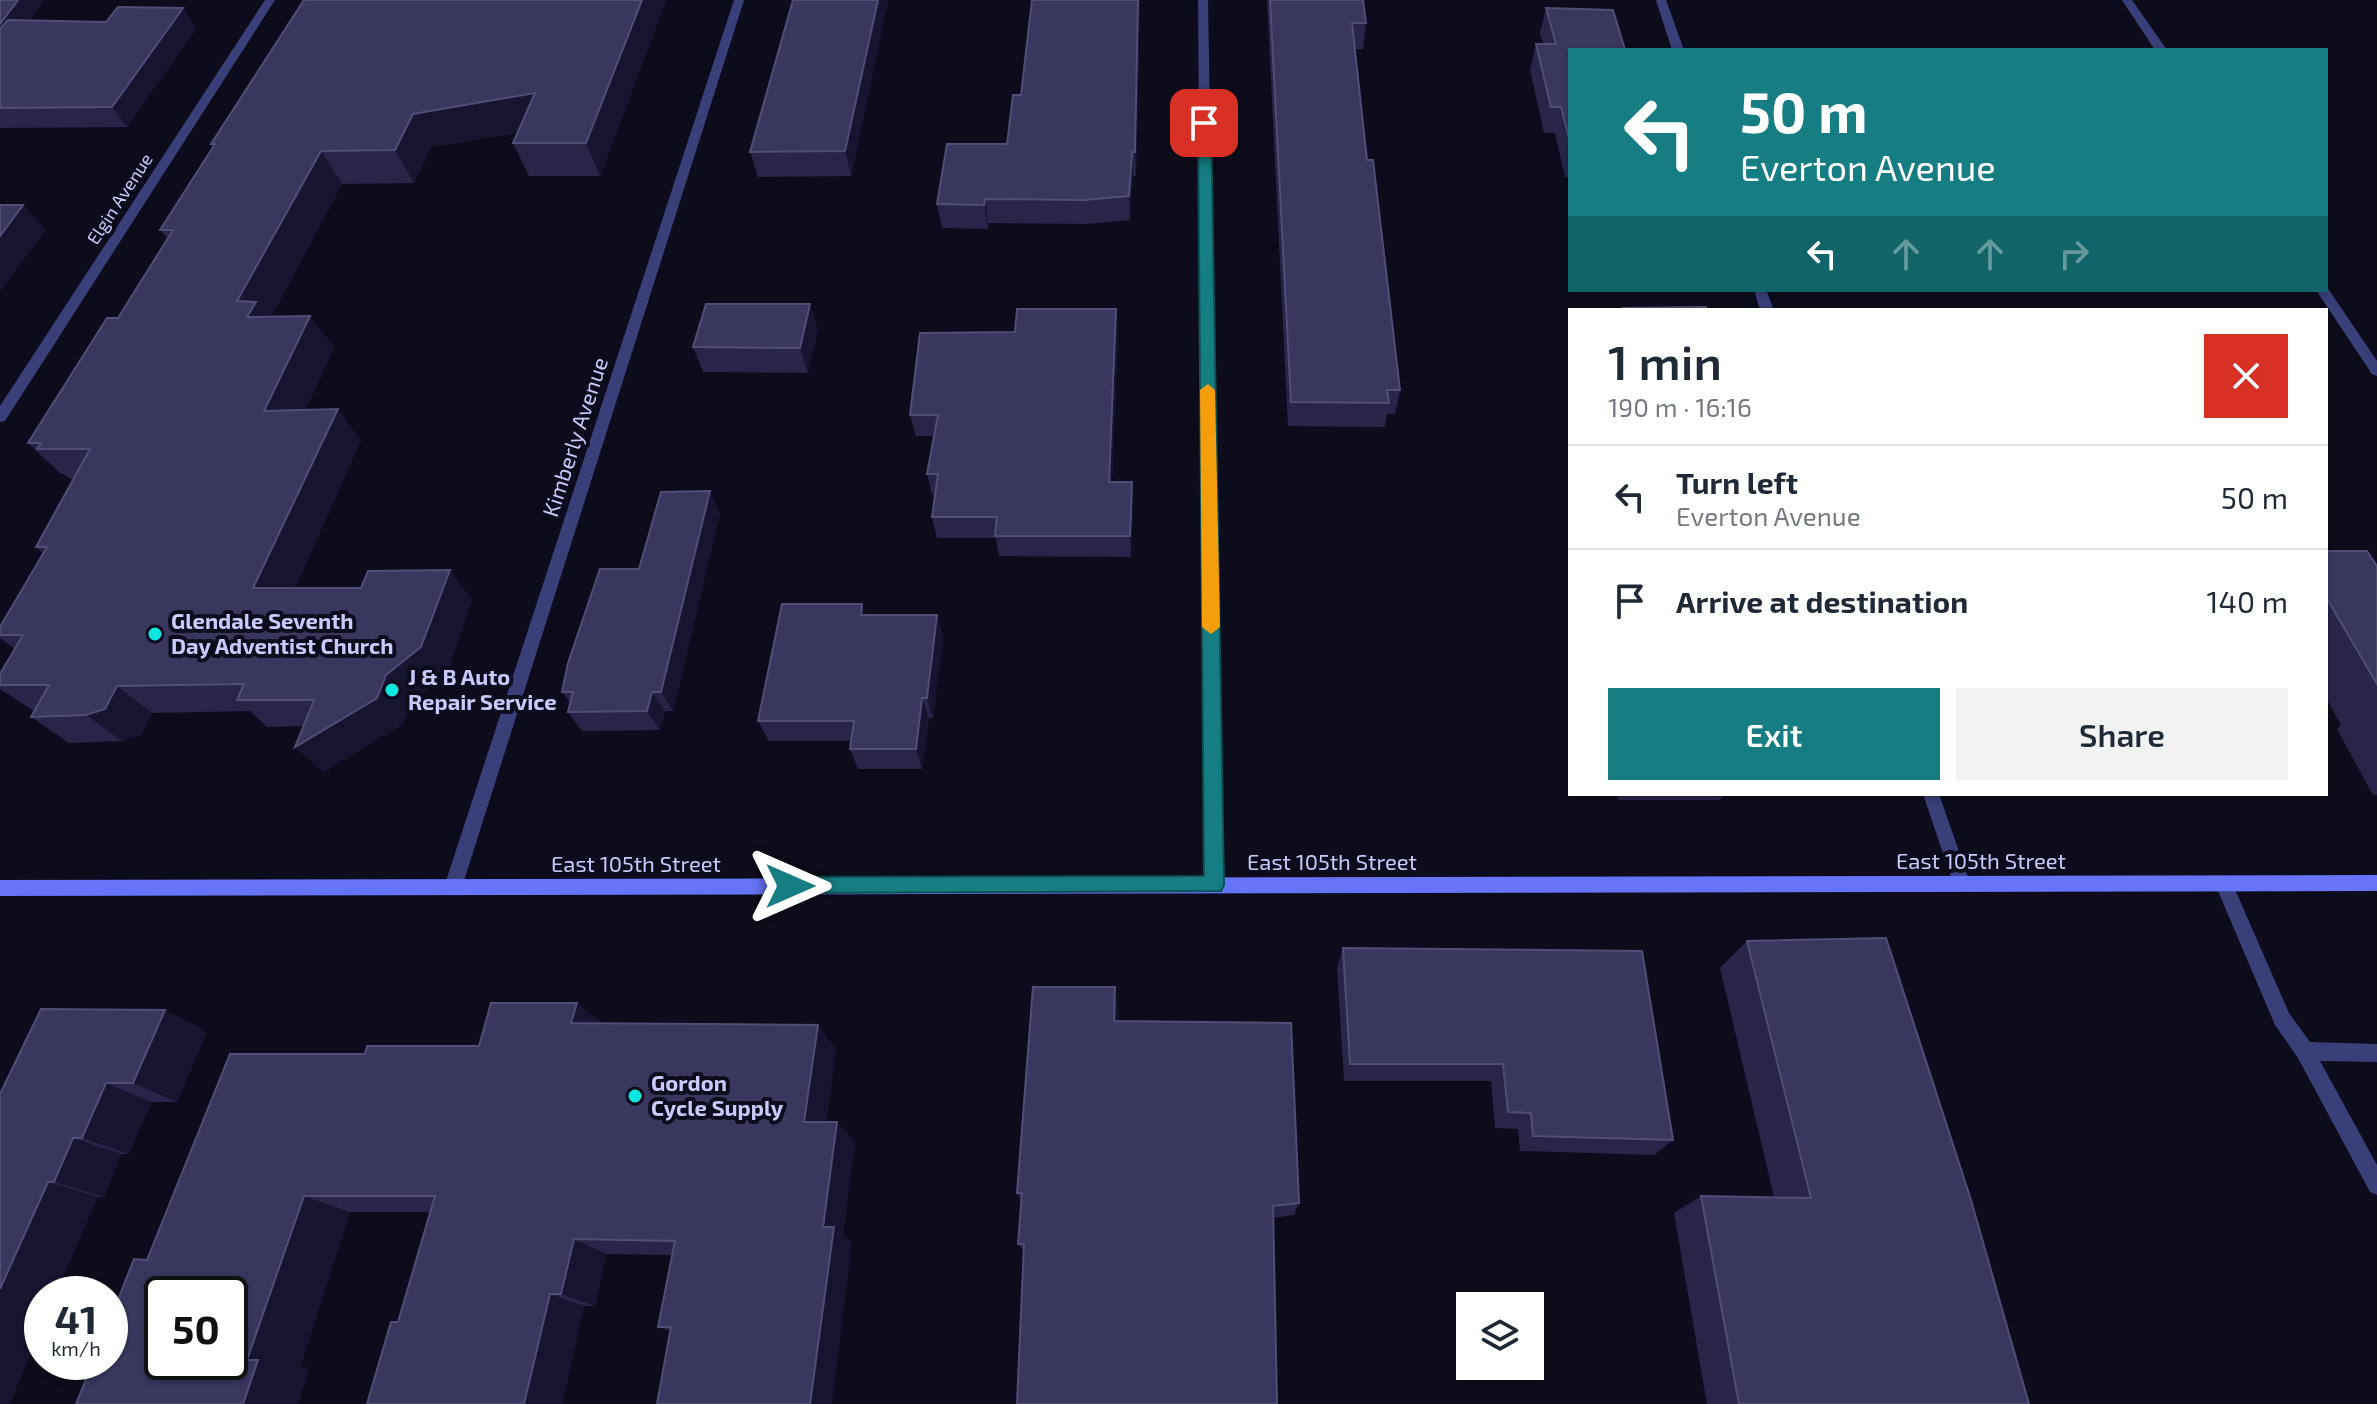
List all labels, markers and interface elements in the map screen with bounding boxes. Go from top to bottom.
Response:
text: 50 m [1740,77,1868,144]
icon: left [1608,80,1712,184]
pin [1170,89,1238,157]
icon: arrive [1182,101,1226,145]
text: Everton Avenue [1740,145,1996,188]
street label: Elgin Avenue [82,149,157,248]
icon: left [1800,232,1844,276]
icon: ahead [1884,232,1928,276]
icon: ahead [1968,232,2012,276]
icon: right [2052,232,2096,276]
text: 1 min [1608,332,1722,390]
button: close [2204,334,2288,418]
street label: Kimberly Avenue [536,354,612,520]
text: 190 m · 16:16 [1608,391,1752,422]
text: Turn left [1676,464,1798,500]
icon: left [1608,475,1652,519]
text: 50 m [2221,479,2288,515]
text: Everton Avenue [1676,500,1861,531]
icon: arrive [1608,579,1652,623]
text: Arrive at destination [1676,583,1968,619]
text: 140 m [2207,583,2288,619]
place label: Glendale Seventh Day Adventist Church [171,607,393,659]
marker: Glendale Seventh Day Adventist Church [146,625,164,643]
place label: J & B Auto Repair Service [408,663,557,714]
marker: J & B Auto Repair Service [383,681,401,699]
button: Exit [1608,688,1940,780]
button: Share [1956,688,2288,780]
position arrow [748,844,832,928]
street label: East 105th Street [1896,847,2066,873]
street label: East 105th Street [1247,848,1417,874]
street label: East 105th Street [551,850,721,876]
place label: Gordon Cycle Supply [651,1069,784,1121]
marker: Gordon Cycle Supply [626,1087,644,1105]
speed limit sign: 50 [144,1276,248,1380]
map controls [1456,1292,1544,1380]
button: layers [1456,1292,1544,1380]
text: 41 [55,1294,97,1342]
text: km/h [51,1336,101,1360]

